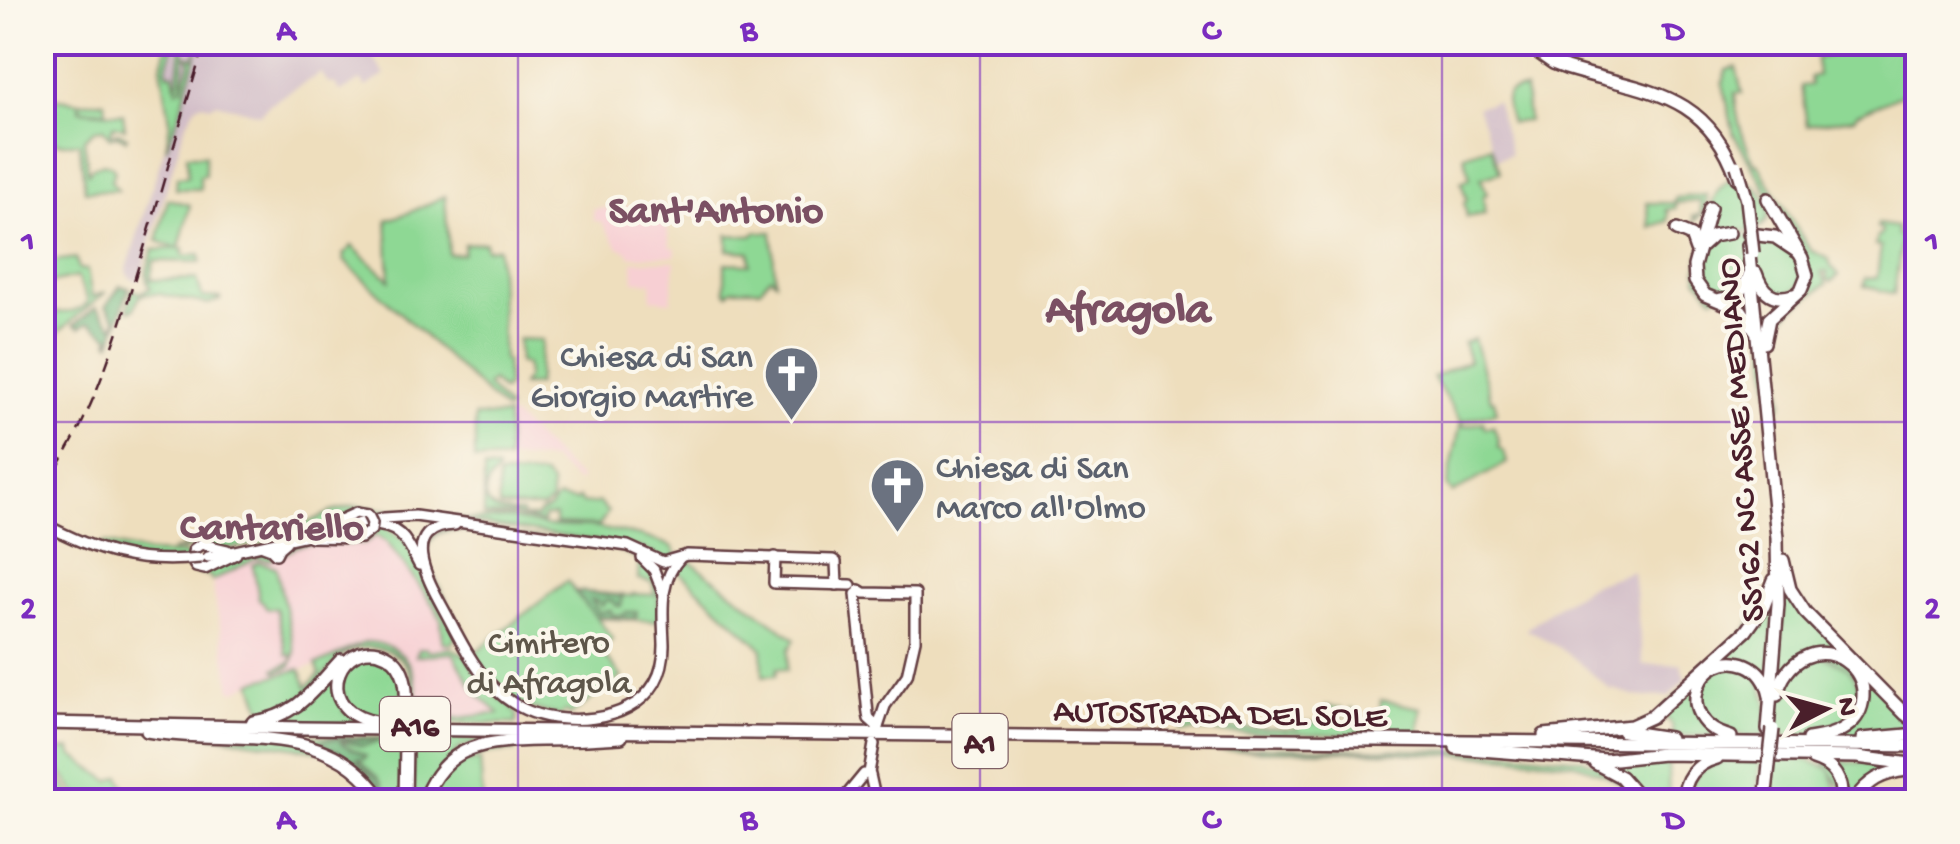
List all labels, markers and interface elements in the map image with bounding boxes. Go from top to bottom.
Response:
text: A [276,14,298,52]
text: B [740,14,759,52]
text: C [1202,14,1222,52]
text: D [1661,14,1686,52]
district label: Sant'Antonio [609,190,823,237]
text: 1 [21,225,34,263]
text: 1 [1925,225,1938,263]
street label: SS162 NC ASSE MEDIANO [1710,256,1777,623]
district label: Afragola [1044,286,1213,339]
place label: Chiesa di San Giorgio Martire [530,339,754,420]
church icon: Chiesa di San Giorgio Martire [762,344,822,423]
place label: Chiesa di San Marco all'Olmo [936,450,1146,531]
church icon: Chiesa di San Marco all'Olmo [867,455,927,534]
district label: Cantariello [180,507,364,554]
text: 2 [20,592,36,630]
text: 2 [1924,592,1940,630]
park label: Cimitero di Afragola [467,625,633,706]
north arrow [1775,659,1875,759]
street label: AUTOSTRADA DEL SOLE [1053,693,1388,740]
text: N [1828,696,1863,718]
road number: A16 [380,697,450,751]
road number: A1 [952,714,1008,768]
text: A [276,803,298,841]
text: B [740,803,759,841]
text: C [1202,803,1222,841]
text: D [1661,803,1686,841]

